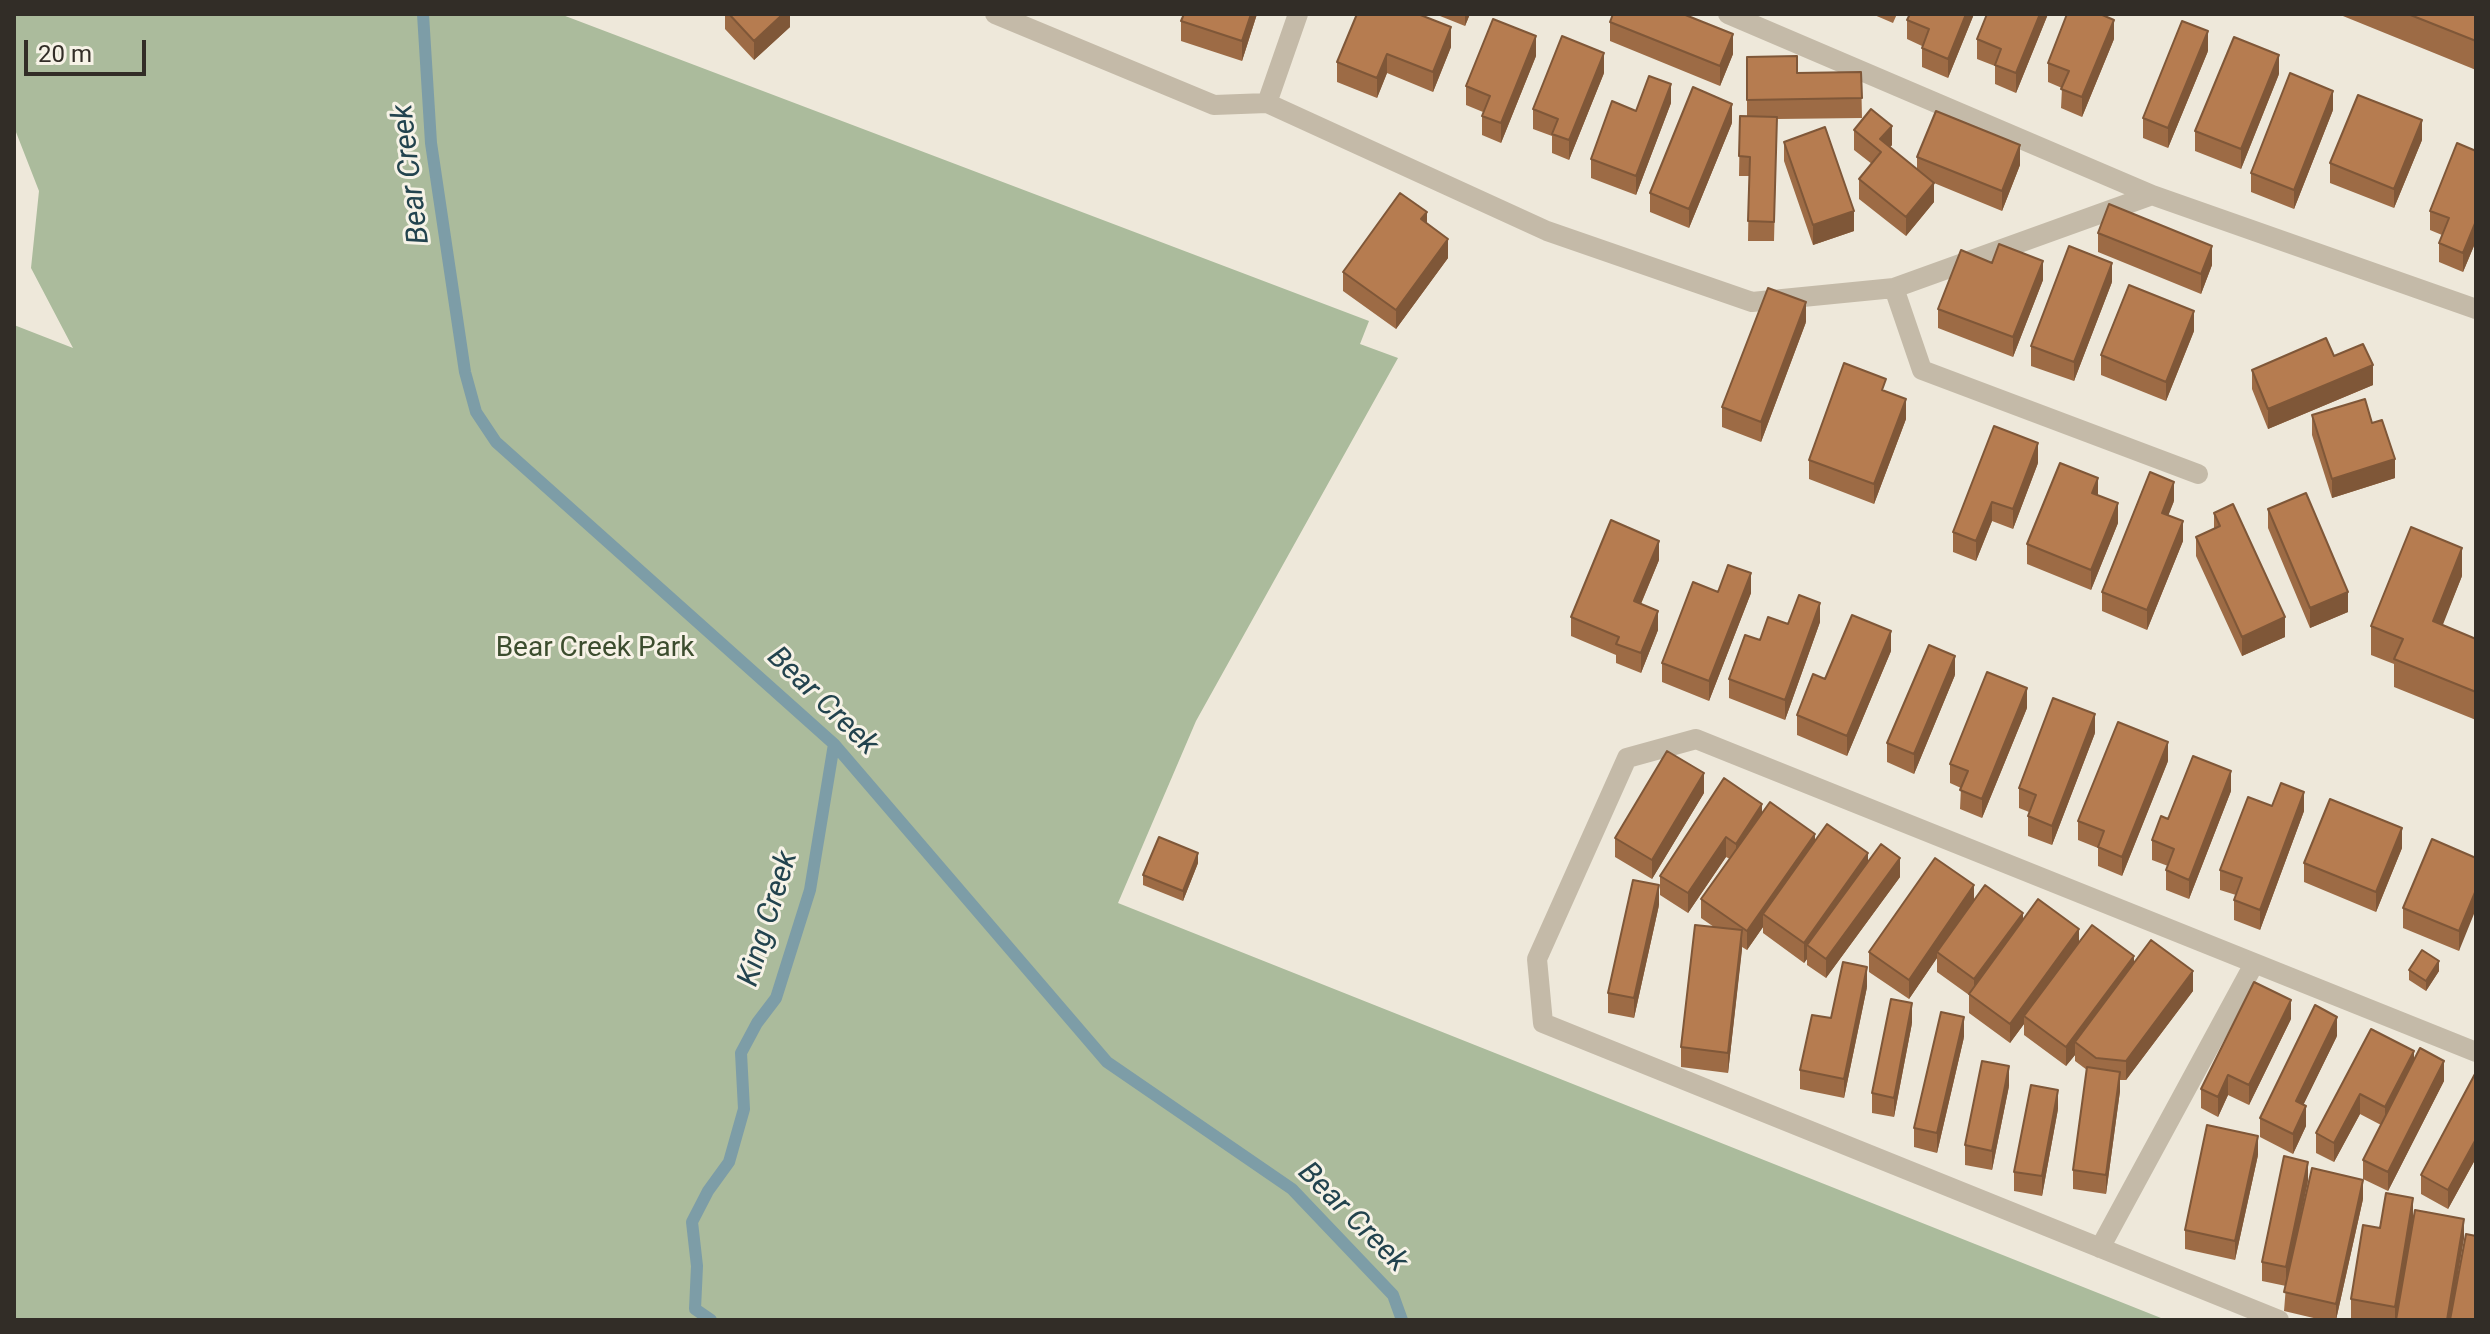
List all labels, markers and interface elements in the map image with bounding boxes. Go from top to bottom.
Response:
scale bar [28,24,150,74]
text: 20 m [38,40,92,68]
water label: Bear Creek [386,102,438,246]
park label: Bear Creek Park [496,632,694,666]
water label: Bear Creek [759,640,885,764]
water label: King Creek [731,847,807,991]
water label: Bear Creek [1290,1156,1414,1280]

